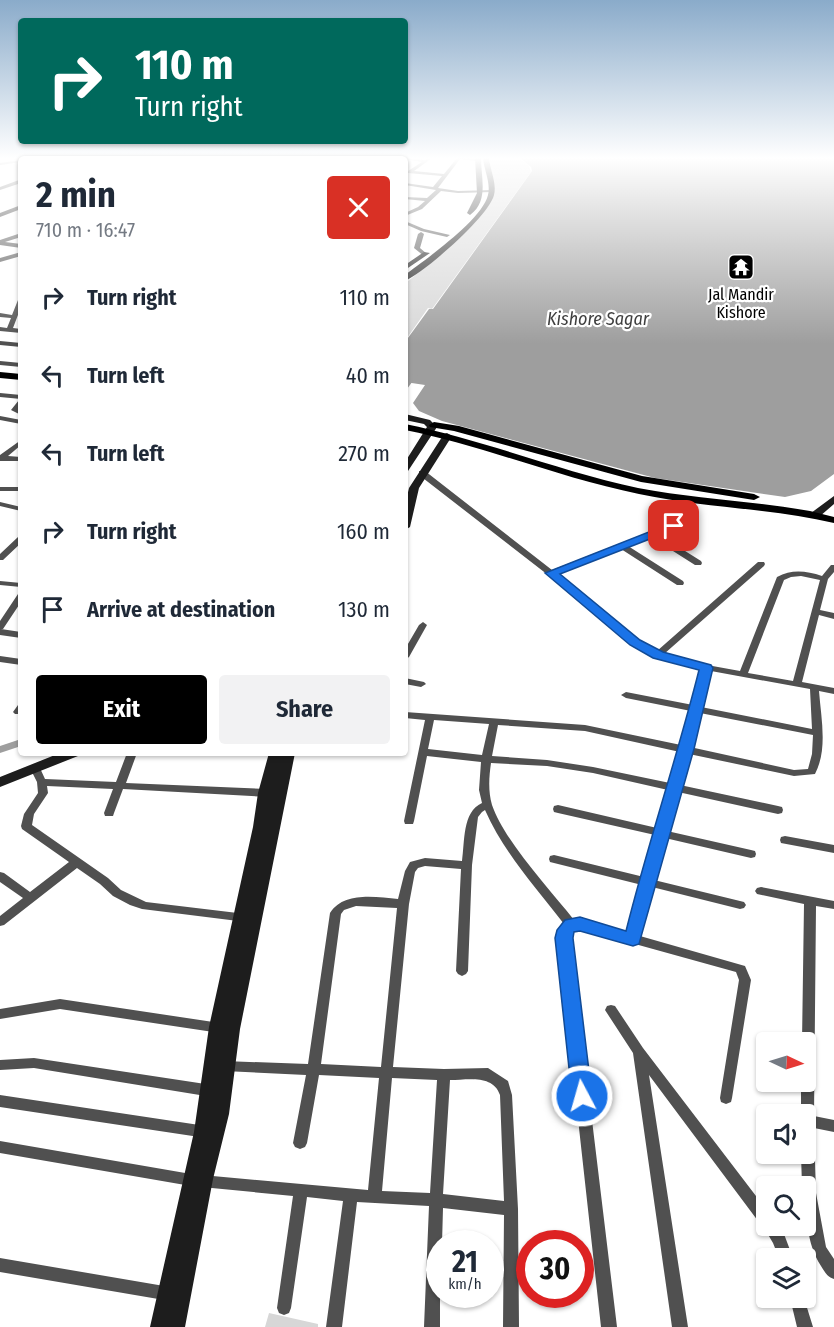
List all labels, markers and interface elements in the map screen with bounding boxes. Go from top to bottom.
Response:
text: 110 m [135,40,234,90]
icon: right [36,42,114,120]
text: Turn right [135,91,243,123]
text: 2 min [36,173,116,217]
button: close [327,176,390,239]
text: 710 m · 16:47 [36,218,135,242]
temple icon: Jal Mandir Kishore [726,252,756,282]
icon: right [36,281,69,314]
text: Turn right [87,284,176,311]
text: 110 m [340,284,390,311]
place label: Jal Mandir Kishore [708,285,774,322]
water label: Kishore Sagar [547,308,650,330]
icon: left [36,359,69,392]
text: Turn left [87,362,165,389]
text: 40 m [346,362,390,389]
icon: left [36,437,69,470]
text: Turn left [87,440,165,467]
text: 270 m [338,440,390,467]
pin [648,500,699,551]
icon: arrive [657,509,690,542]
icon: right [36,515,69,548]
text: Turn right [87,518,176,545]
text: 160 m [337,518,390,545]
icon: arrive [36,593,69,626]
text: Arrive at destination [87,596,275,623]
text: 130 m [338,596,390,623]
button: Exit [36,675,207,744]
button: Share [219,675,390,744]
north arrow [756,1032,816,1092]
map controls [756,1032,816,1308]
position arrow [550,1064,614,1128]
button: sound [756,1104,816,1164]
button: search [756,1176,816,1236]
speed limit sign: 30 [516,1230,594,1308]
text: 21 [452,1244,478,1280]
button: layers [756,1248,816,1308]
text: km/h [448,1275,482,1293]

